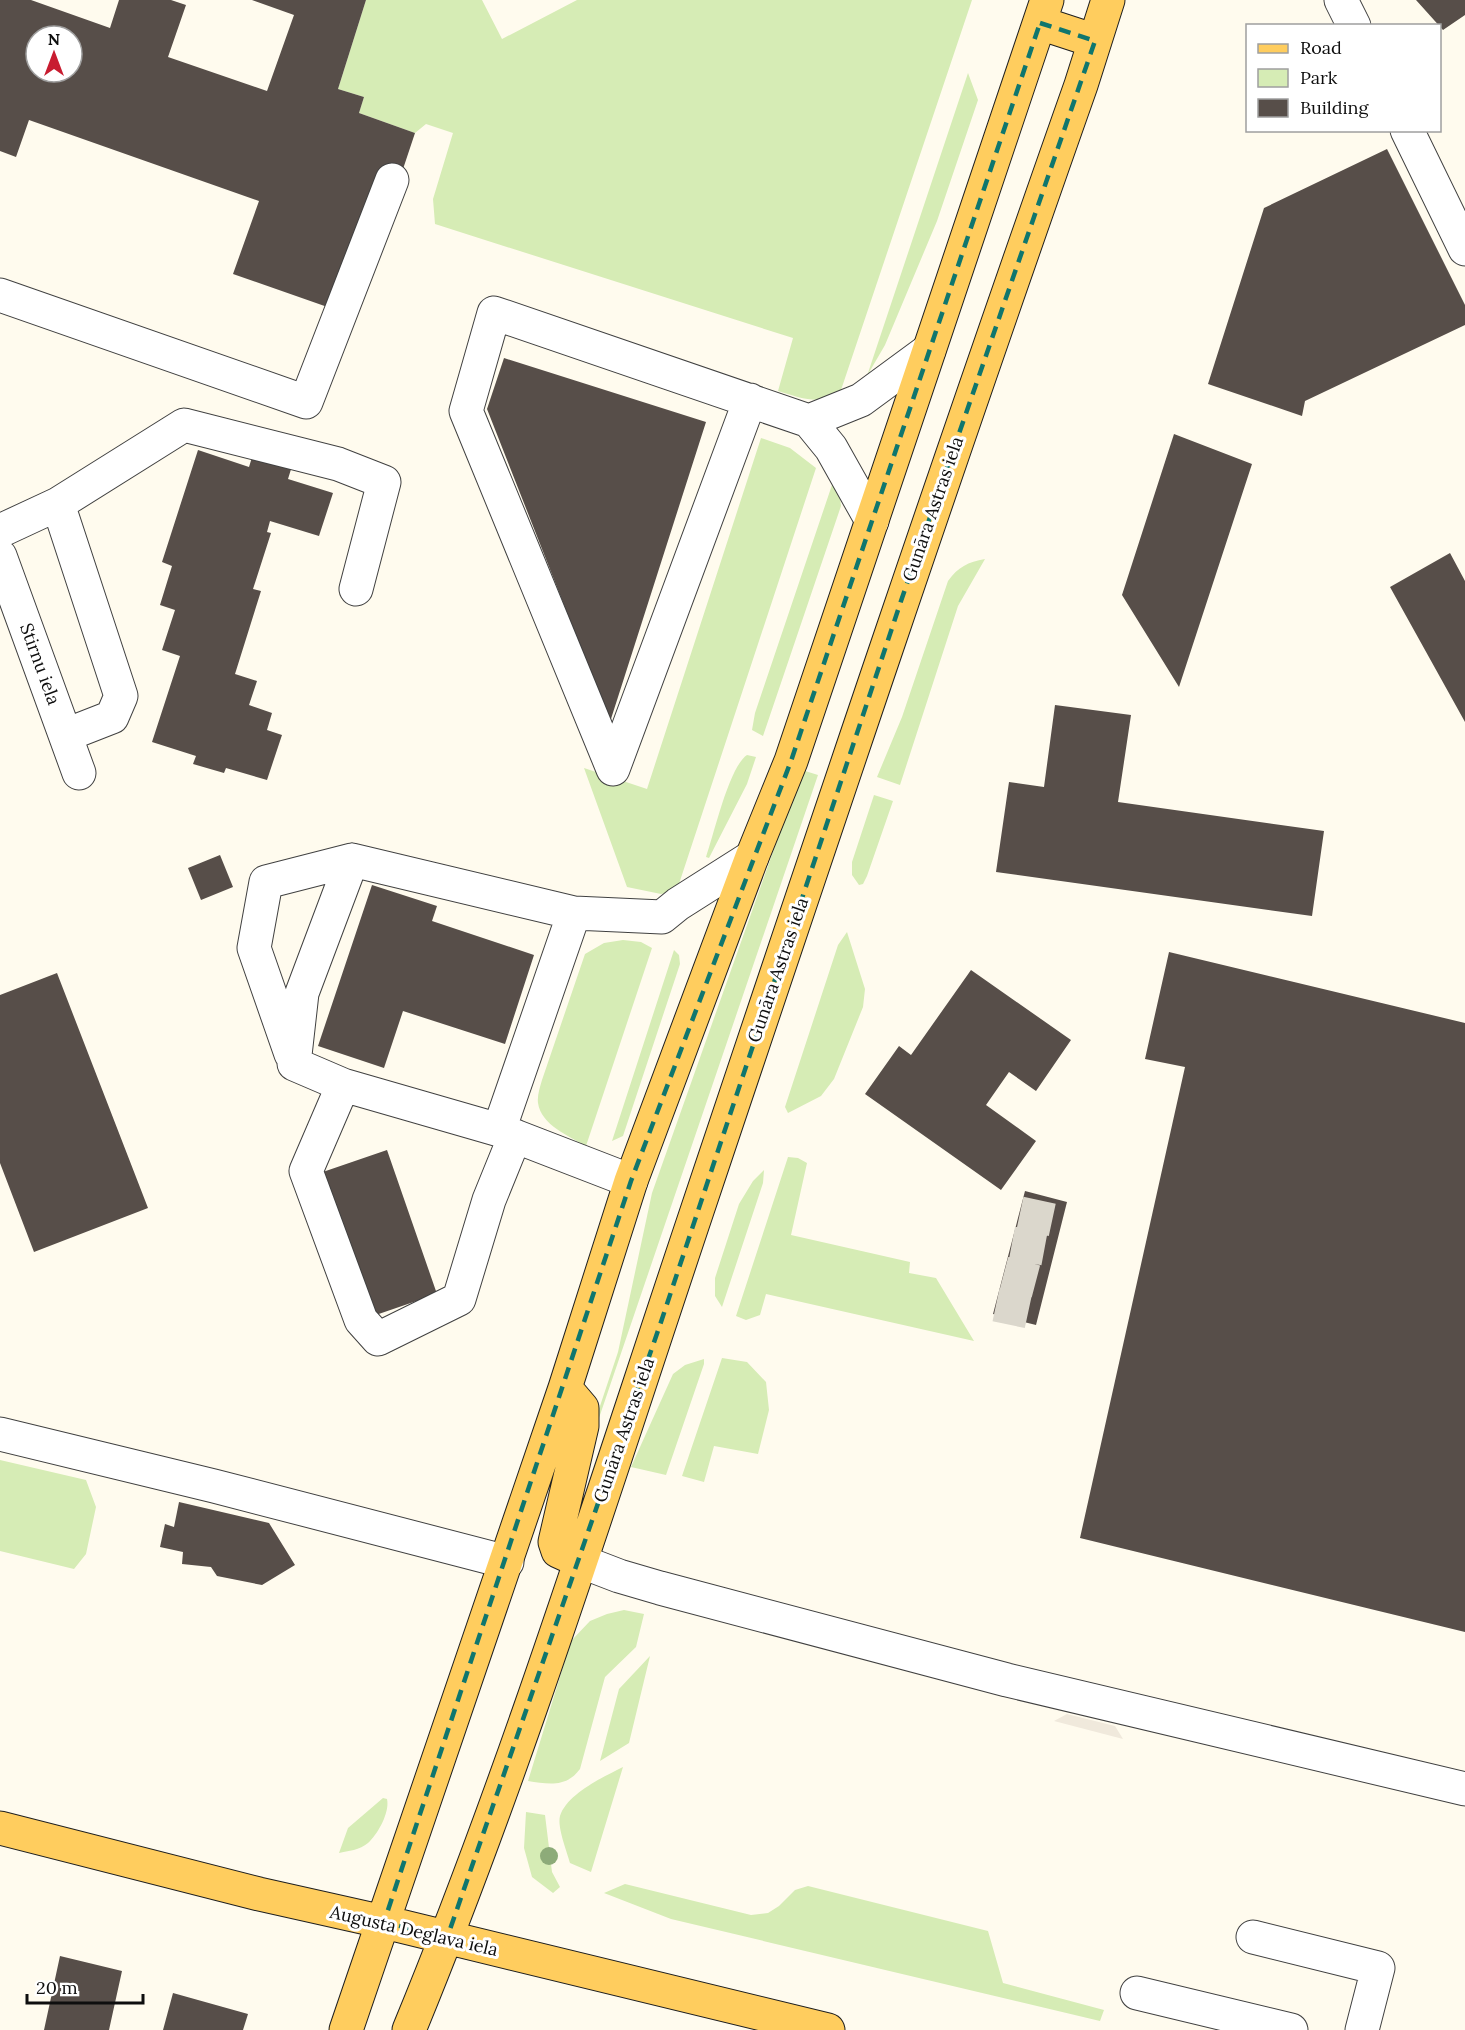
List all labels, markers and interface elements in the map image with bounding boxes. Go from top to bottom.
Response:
north arrow [24,24,84,84]
legend [1246,24,1441,132]
text: N [48,29,60,49]
text: Road [1300,36,1342,59]
text: Park [1300,66,1338,89]
text: Building [1300,96,1370,119]
street label: Gunāra Astras iela [897,433,968,584]
street label: Stirnu iela [15,620,66,708]
street label: Gunāra Astras iela [742,894,813,1045]
street label: Gunāra Astras iela [588,1354,659,1505]
street label: Augusta Deglava iela [327,1900,500,1961]
scale bar [27,1967,142,2005]
text: 20 m [36,1976,78,1999]

